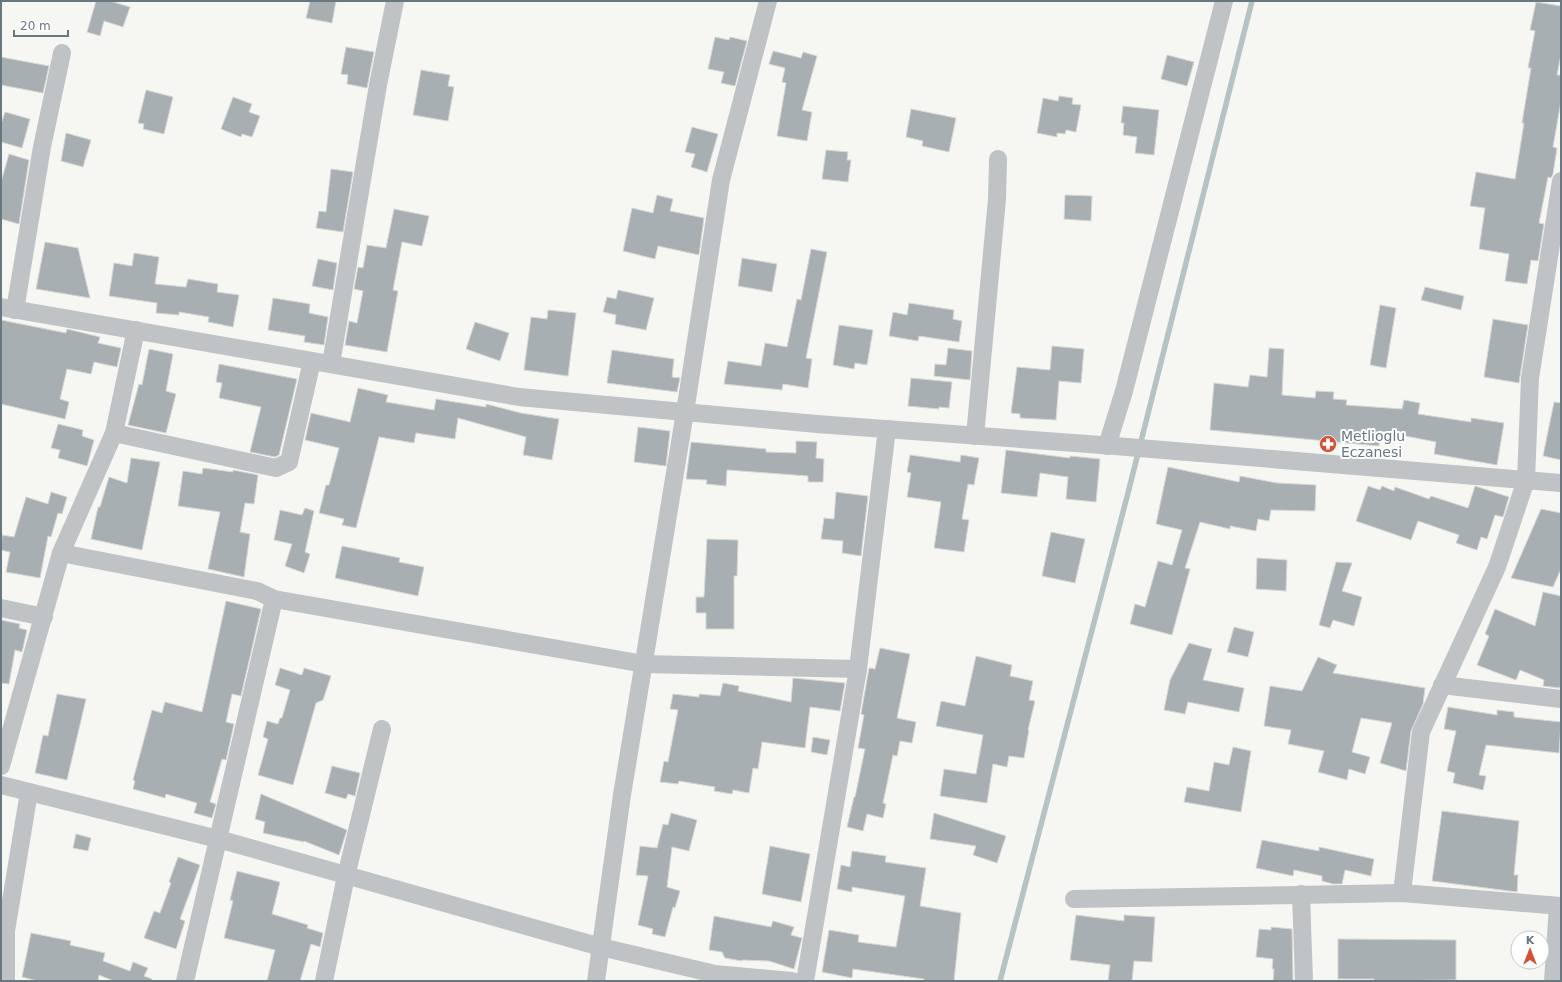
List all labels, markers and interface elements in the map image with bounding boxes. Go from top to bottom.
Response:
scale bar [14,12,68,38]
text: 20 m [20,19,51,33]
place label: Metlioglu Eczanesi [1341,428,1405,460]
pharmacy icon: Metlioglu Eczanesi [1318,434,1338,454]
north arrow [1510,930,1550,970]
text: K [1526,934,1535,947]

